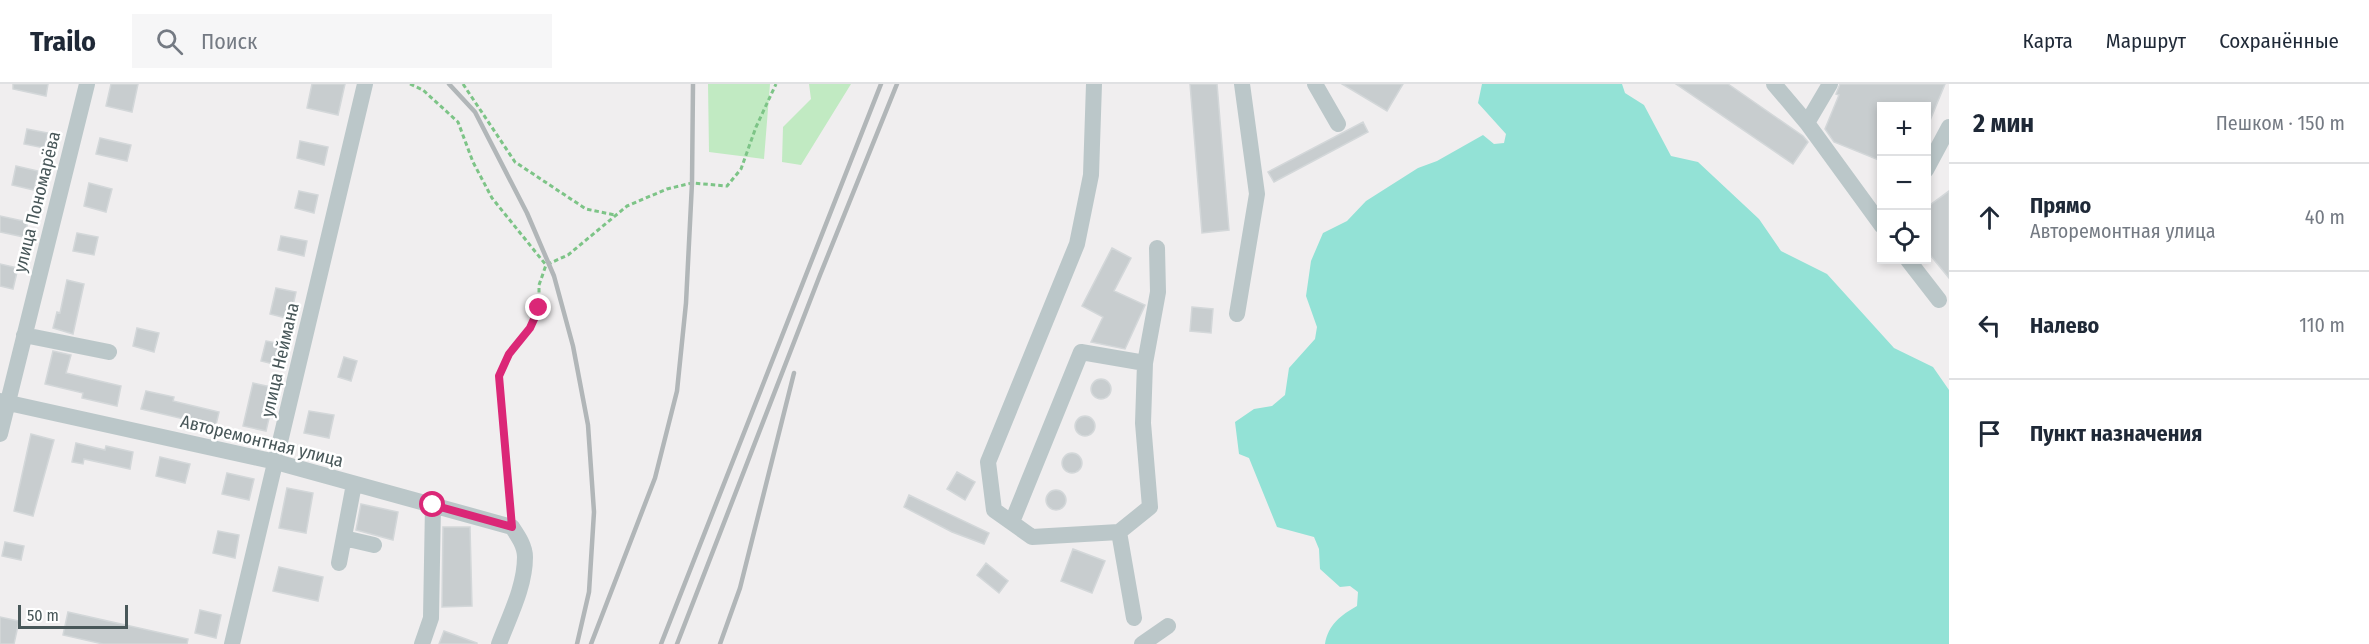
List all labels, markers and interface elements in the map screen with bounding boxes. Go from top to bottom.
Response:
search box [132,14,552,68]
text: Trailo [30,25,96,58]
icon: search [153,25,186,58]
text: Поиск [201,28,257,55]
text: Карта [2023,28,2073,54]
text: Маршрут [2106,28,2186,54]
text: Сохранённые [2219,28,2339,54]
map controls [1877,102,1931,264]
button: + [1877,102,1931,156]
text: 2 мин [1973,108,2034,139]
text: Пешком · 150 m [2216,111,2345,135]
street label: улица Пономарёва [9,129,65,275]
button: − [1877,156,1931,210]
text: Прямо [2030,192,2091,219]
icon: ahead [1973,201,2006,234]
text: 40 m [2305,205,2345,229]
button: locate [1877,210,1931,264]
text: Авторемонтная улица [2030,219,2215,243]
route end [525,294,551,320]
street label: улица Неймана [256,300,304,419]
icon: left [1973,309,2006,342]
text: Налево [2030,312,2099,339]
text: 110 m [2299,313,2345,337]
street label: Авторемонтная улица [178,410,346,472]
icon: arrive [1973,417,2006,450]
text: Пункт назначения [2030,420,2202,447]
route start [419,491,445,517]
scale bar [18,602,128,630]
text: 50 m [27,606,59,625]

